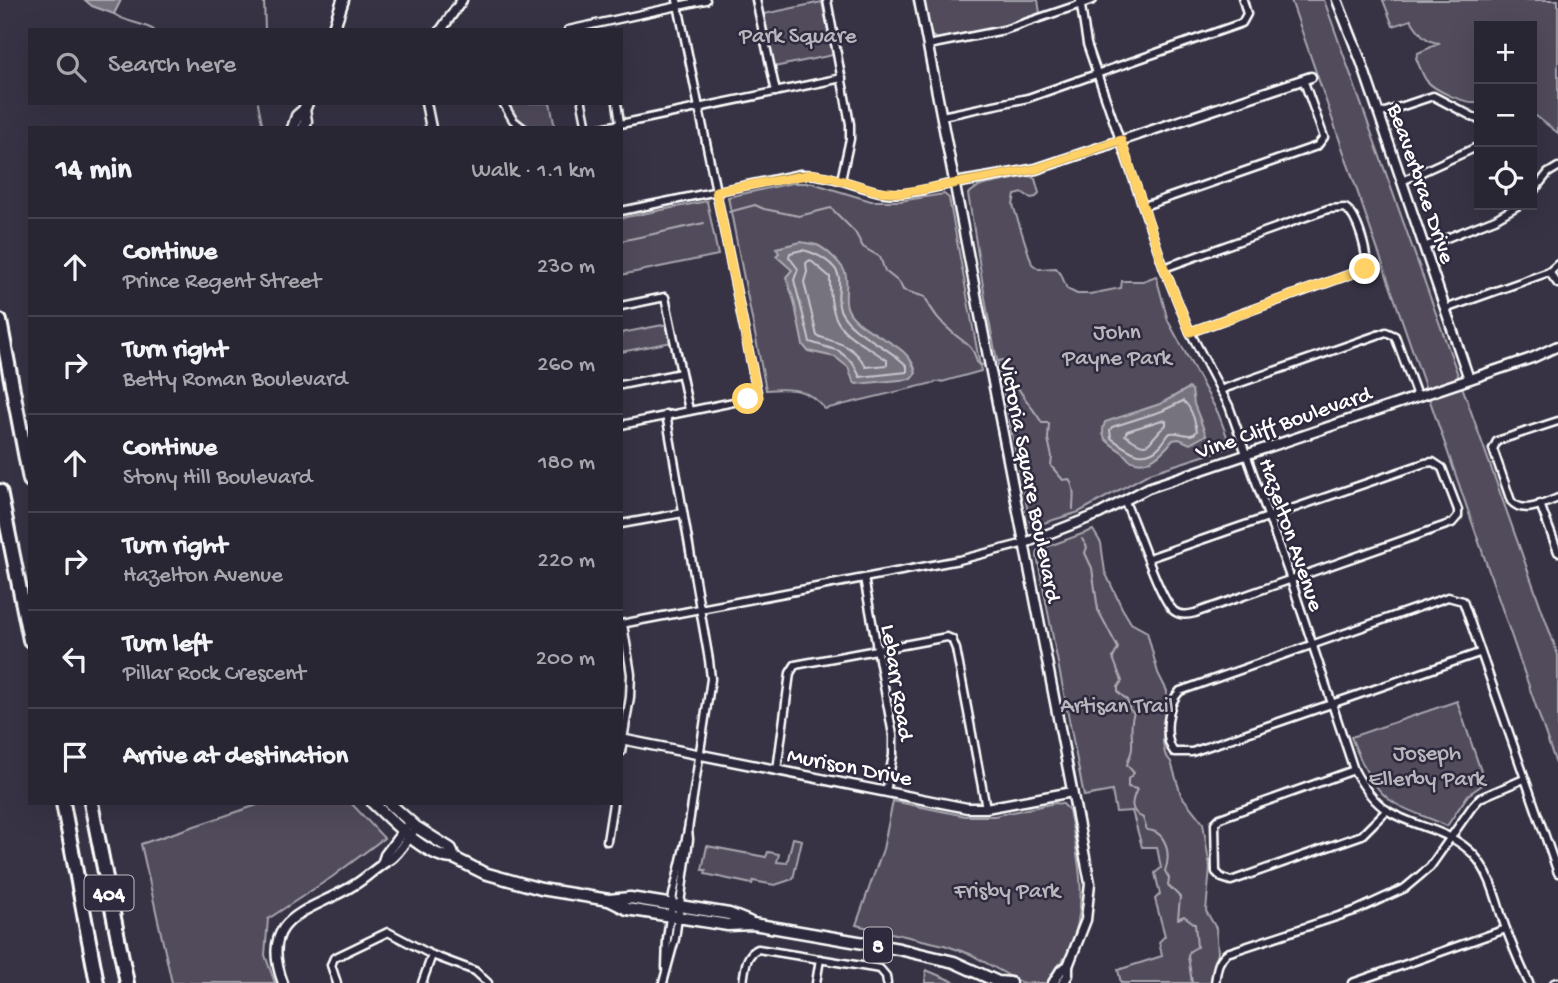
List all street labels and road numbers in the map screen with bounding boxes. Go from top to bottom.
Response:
street label: Beaverbrae Drive [1379,100,1460,269]
street label: Victoria Square Boulevard [991,356,1066,606]
street label: Vine Cliff Boulevard [1192,381,1377,467]
street label: Hazelton Avenue [1251,455,1329,616]
street label: Lebarr Road [873,623,918,744]
street label: Murison Drive [785,743,915,794]
road number: 404 [84,876,134,910]
road number: 8 [864,928,892,962]

